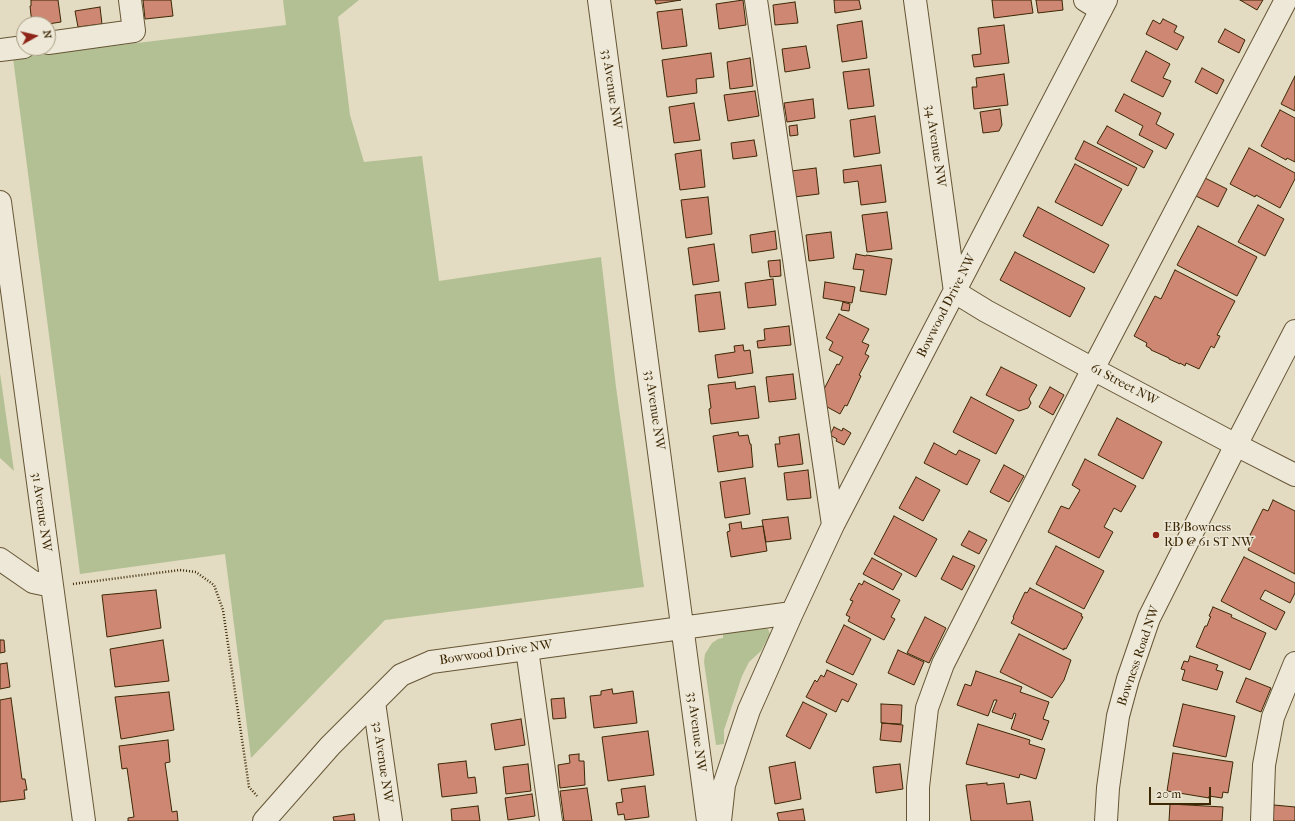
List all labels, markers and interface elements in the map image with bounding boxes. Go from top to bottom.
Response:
north arrow [16,16,56,56]
text: N [40,29,54,39]
street label: 33 Avenue NW [598,48,624,130]
street label: 34 Avenue NW [921,104,949,188]
street label: Bowwood Drive NW [914,252,980,360]
street label: 61 Street NW [1088,361,1160,409]
street label: 33 Avenue NW [641,369,667,451]
street label: 31 Avenue NW [28,471,54,553]
place label: EB Bowness RD @ 61 ST NW [1164,520,1254,551]
marker: EB Bowness RD @ 61 ST NW [1151,530,1161,540]
street label: Bowness Road NW [1115,604,1163,708]
street label: Bowwood Drive NW [438,637,554,669]
street label: 33 Avenue NW [683,691,709,773]
street label: 32 Avenue NW [369,720,395,804]
scale bar [1151,779,1213,805]
text: 20 m [1156,787,1181,801]

